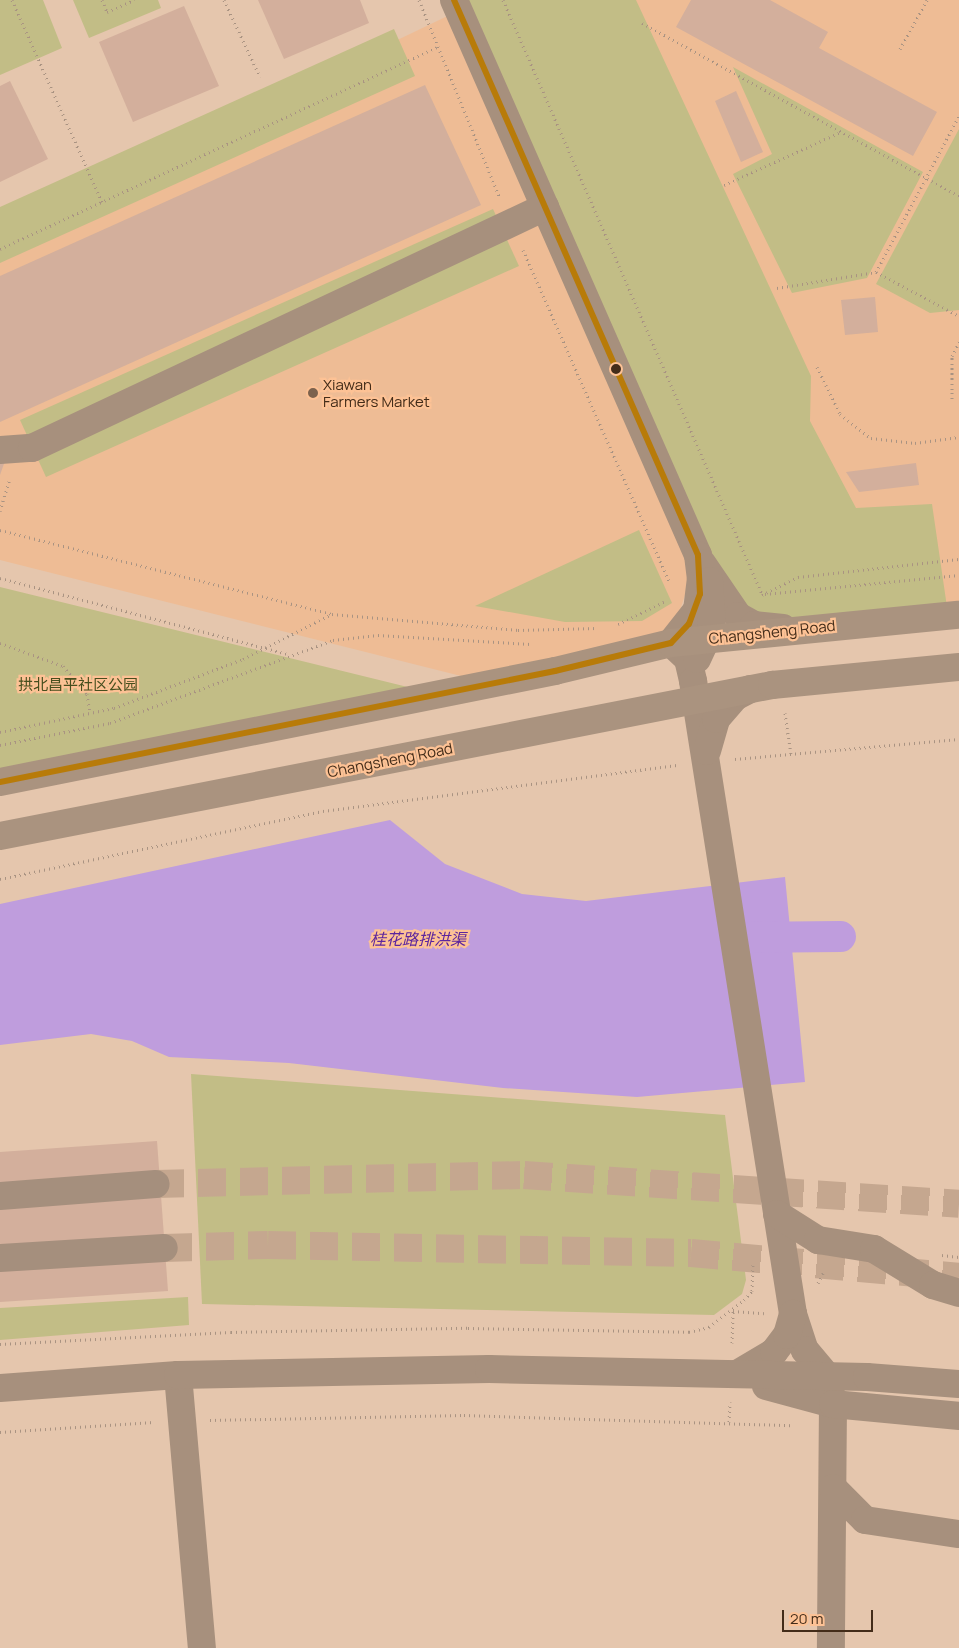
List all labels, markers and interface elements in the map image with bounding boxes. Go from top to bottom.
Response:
unlabelled marker [611,364,621,374]
place label: Xiawan Farmers Market [323,375,430,410]
marker: Xiawan Farmers Market [307,387,319,399]
street label: Changsheng Road [708,616,836,648]
park label: 拱北昌平社区公园 [18,676,138,694]
street label: Changsheng Road [326,739,454,781]
water label: 桂花路排洪渠 [370,929,466,949]
scale bar [784,1600,875,1632]
text: 20 m [790,1608,823,1629]

